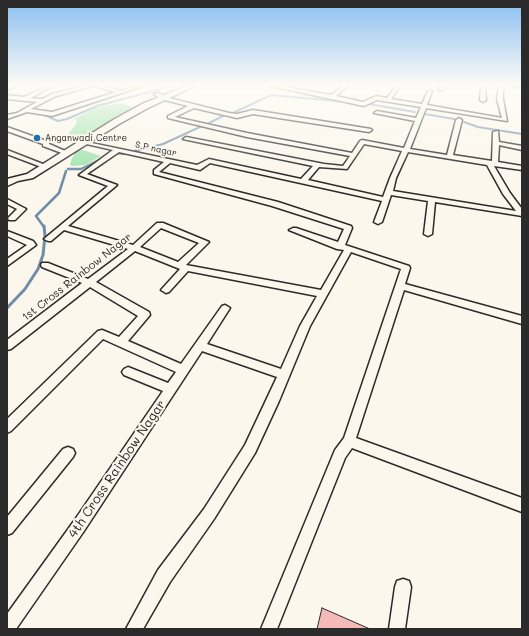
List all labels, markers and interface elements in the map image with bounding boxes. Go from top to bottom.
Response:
marker: Anganwadi Centre [32,133,42,143]
place label: Anganwadi Centre [45,133,127,143]
street label: S.P nagar [134,139,178,159]
street label: 1st Cross Rainbow Nagar [20,230,134,324]
street label: 4th Cross Rainbow Nagar [65,397,169,541]

